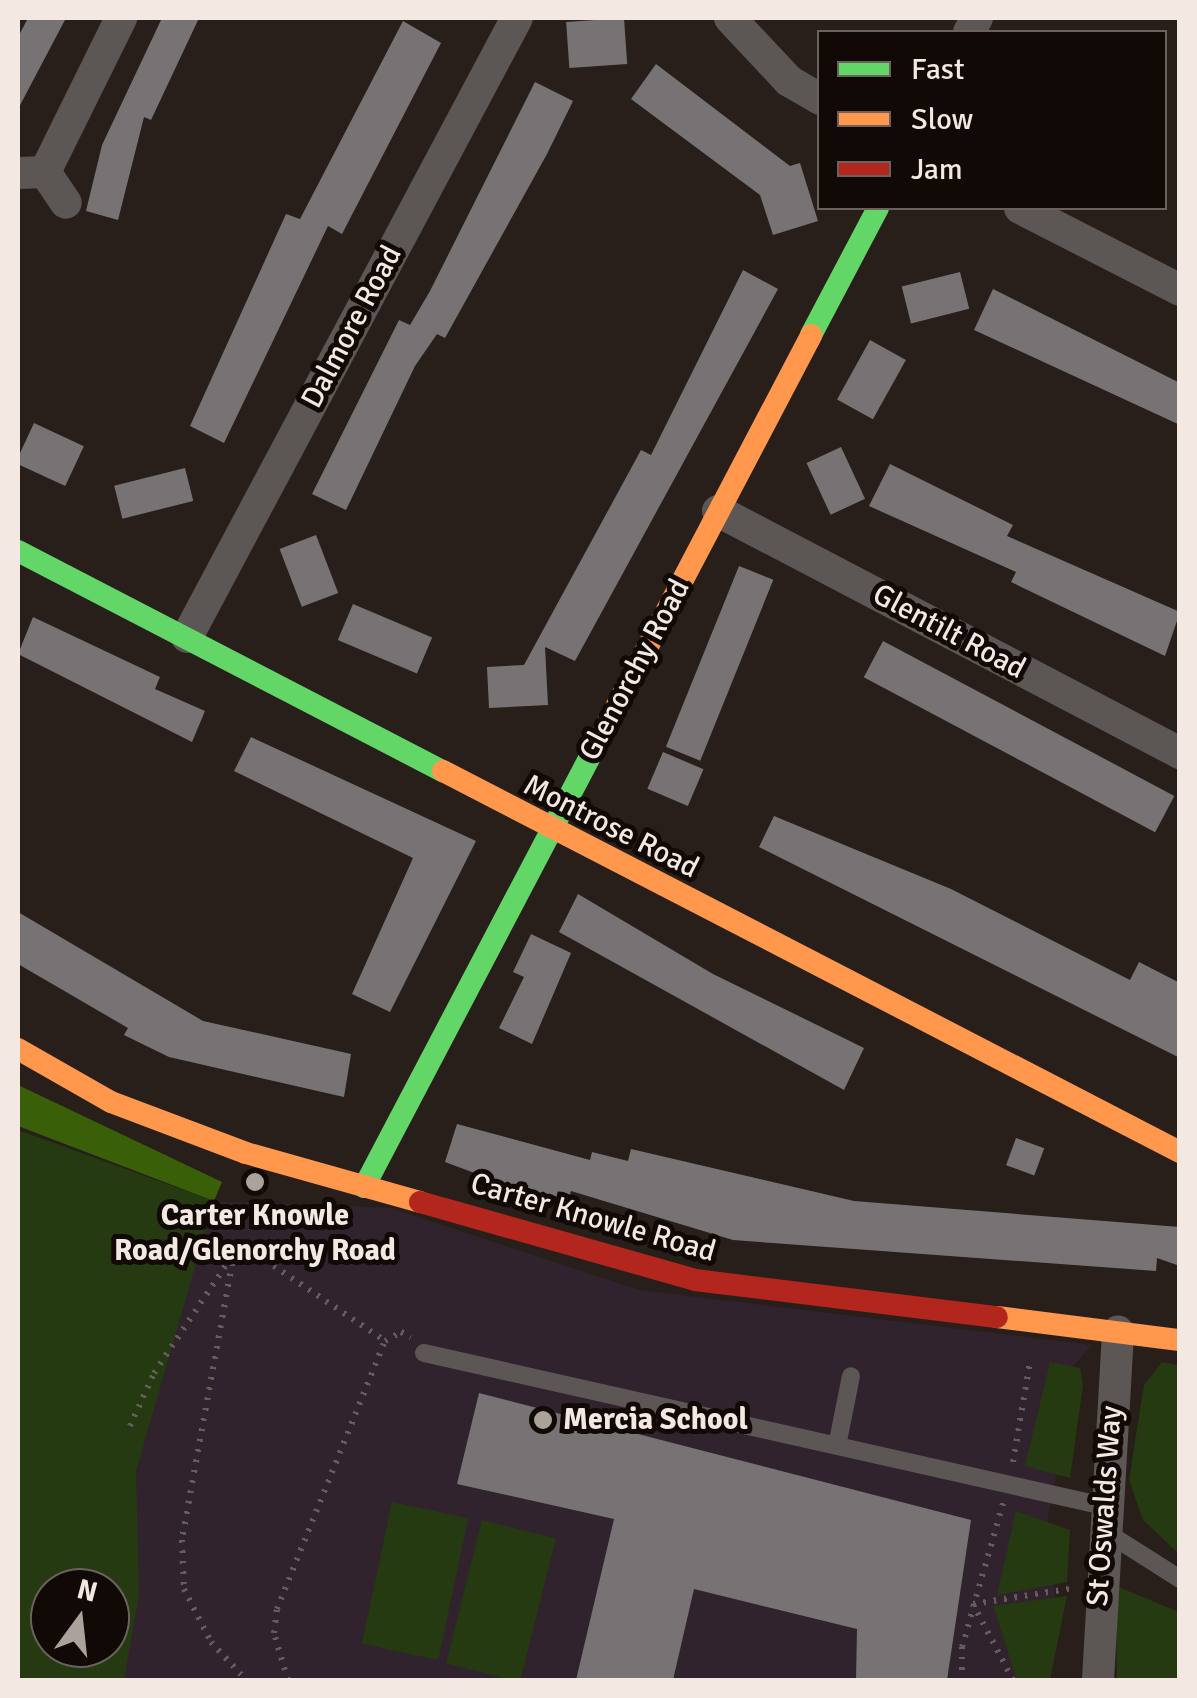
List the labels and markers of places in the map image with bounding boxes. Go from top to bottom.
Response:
marker: Carter Knowle Road/Glenorchy Road [244,1171,266,1193]
place label: Carter Knowle Road/Glenorchy Road [114,1198,396,1268]
place label: Mercia School [563,1402,748,1438]
marker: Mercia School [532,1409,554,1431]

